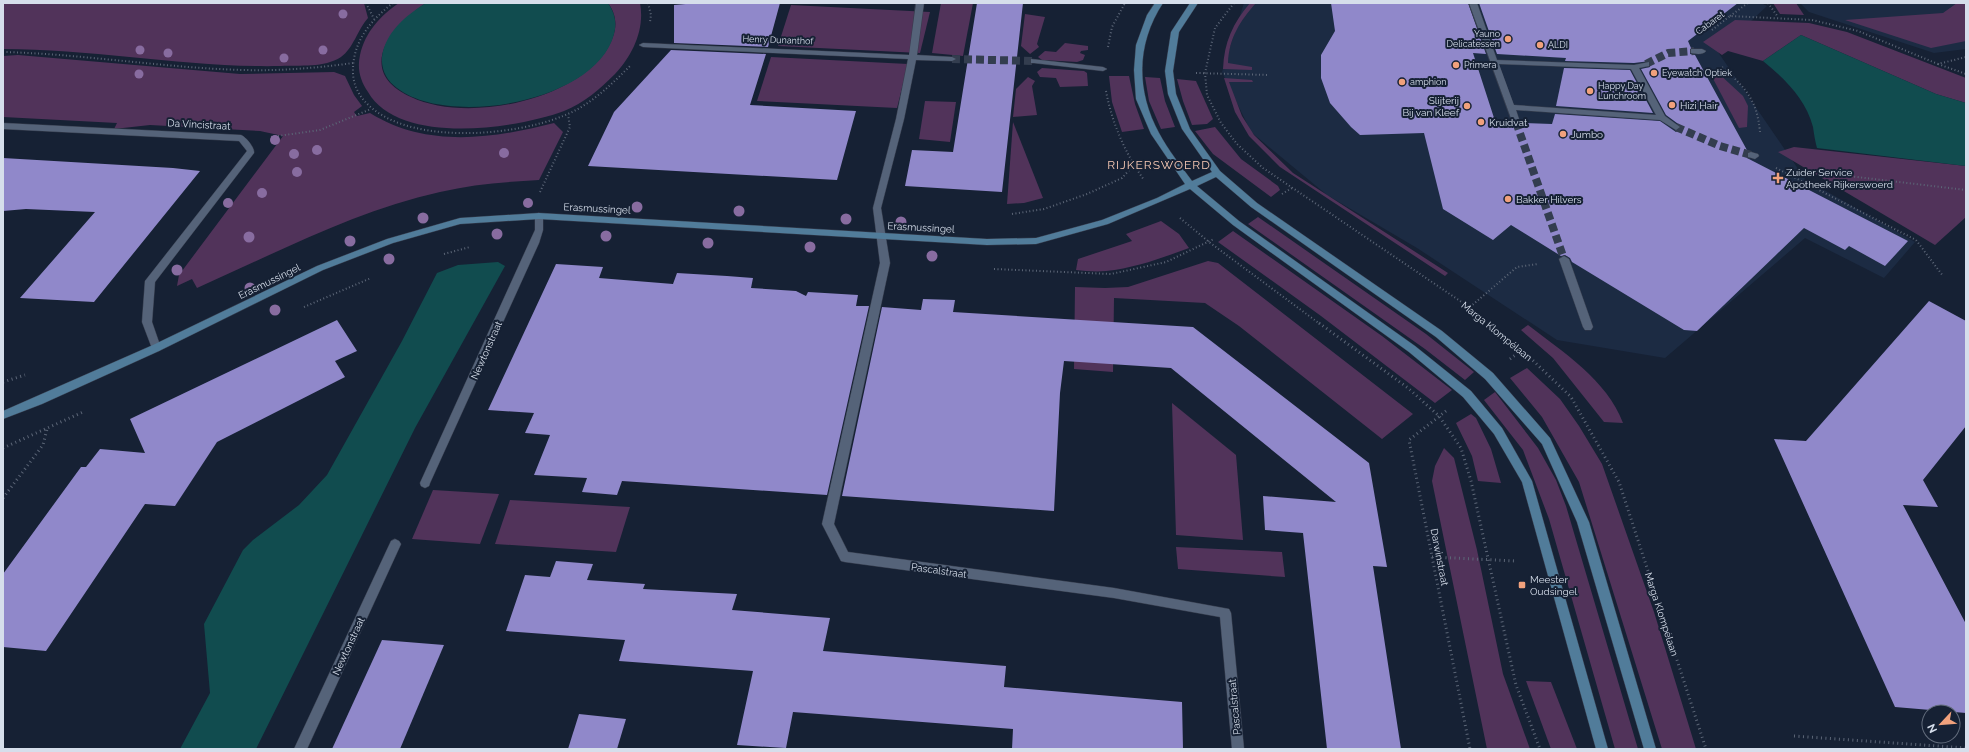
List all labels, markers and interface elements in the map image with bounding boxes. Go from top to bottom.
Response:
street label: Cabaret [1694,9,1726,37]
place label: Yauno Delicatessen [1447,29,1500,49]
street label: Henry Dunanthof [742,34,815,46]
marker: Yauno Delicatessen [1503,34,1513,44]
marker: ALDI [1535,40,1545,50]
place label: ALDI [1548,40,1568,50]
marker: Primera [1451,60,1461,70]
place label: Primera [1464,60,1496,70]
marker: Eyewatch Optiek [1649,68,1659,78]
place label: Eyewatch Optiek [1662,68,1732,78]
marker: amphion [1397,77,1407,87]
place label: amphion [1410,77,1447,87]
place label: Happy Day Lunchroom [1598,81,1646,101]
marker: Happy Day Lunchroom [1585,86,1595,96]
place label: Slijterij Bij van Kleef [1402,95,1460,118]
marker: Hizi Hair [1667,100,1677,110]
place label: Hizi Hair [1680,100,1718,111]
marker: Slijterij Bij van Kleef [1462,101,1472,111]
street label: Da Vincistraat [167,117,231,132]
marker: Kruidvat [1476,117,1486,127]
place label: Kruidvat [1489,117,1528,128]
marker: Jumbo [1558,129,1568,139]
place label: Jumbo [1571,129,1603,140]
district label: RIJKERSWOERD [1107,158,1211,172]
place label: Zuider Service Apotheek Rijkerswoerd [1786,167,1893,190]
marker: Zuider Service Apotheek Rijkerswoerd [1773,173,1783,183]
marker: Bakker Hilvers [1503,194,1513,204]
place label: Bakker Hilvers [1516,194,1582,205]
street label: Erasmussingel [563,201,631,216]
street label: Erasmussingel [887,220,955,235]
street label: Erasmussingel [237,262,302,301]
street label: Marga Klompélaan [1459,300,1534,363]
street label: Newtonstraat [469,319,504,381]
street label: Darwinstraat [1429,528,1451,587]
street label: Pascalstraat [910,561,968,580]
street label: Marga Klompélaan [1643,571,1680,658]
place label: Meester Oudsingel [1530,574,1578,597]
marker: Meester Oudsingel [1517,580,1527,590]
street label: Newtonstraat [330,615,367,677]
street label: Pascalstraat [1227,678,1242,735]
north arrow [1921,704,1961,744]
text: N [1925,722,1940,735]

